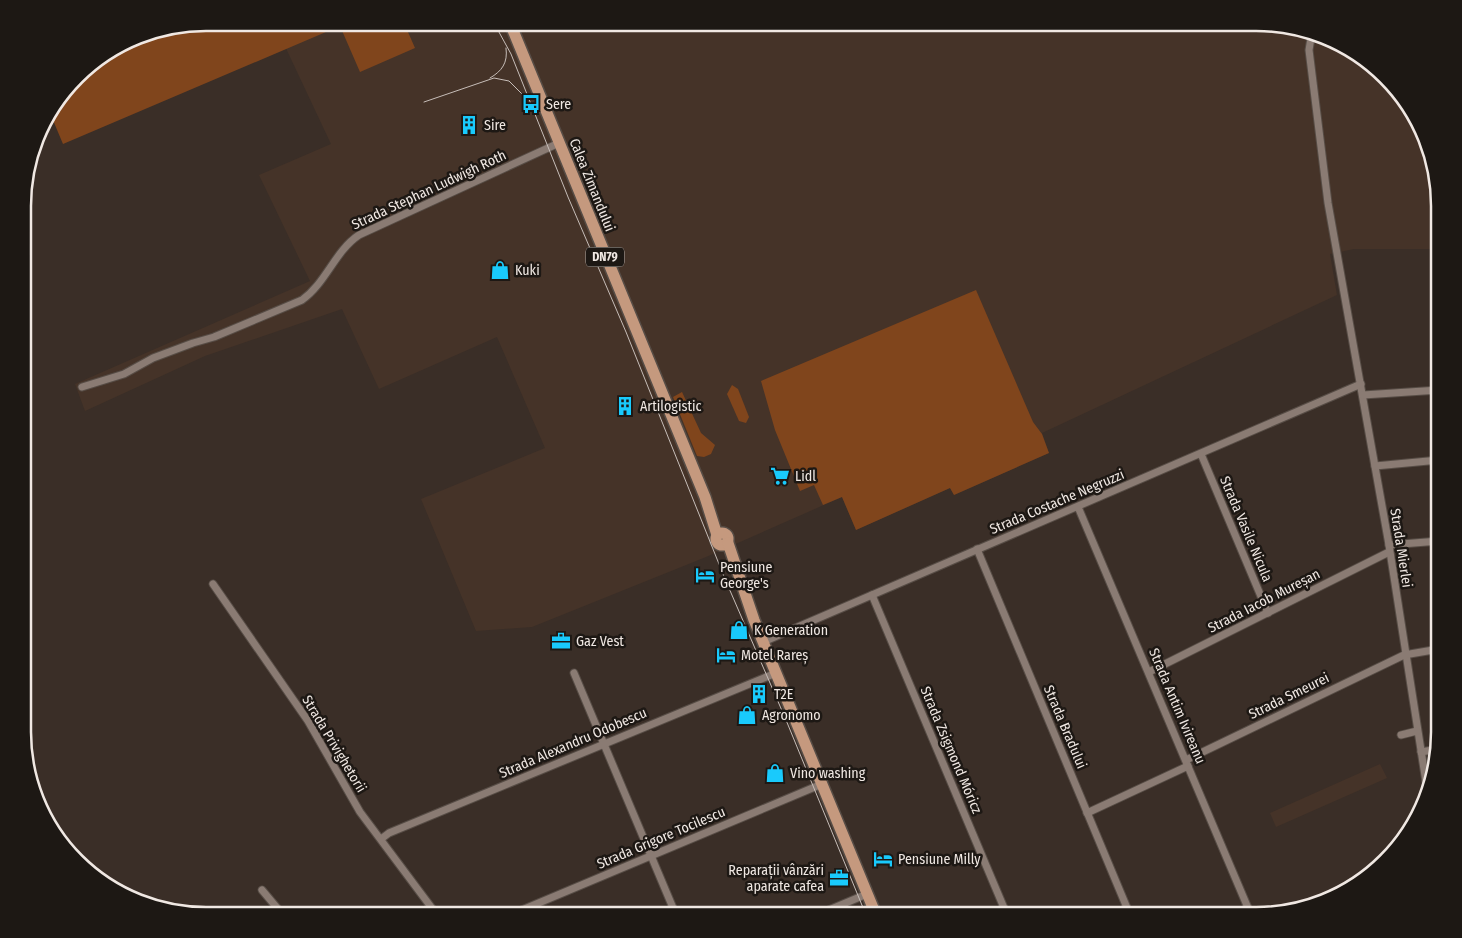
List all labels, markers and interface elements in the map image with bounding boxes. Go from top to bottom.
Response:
bus stop icon: Sere [520,93,542,115]
place label: Sere [546,96,571,113]
building icon: Sire [458,114,480,136]
place label: Sire [484,117,506,134]
street label: Calea Zimandului [566,136,618,234]
street label: Strada Stephan Ludwigh Roth [349,147,509,233]
road number: DN79 [586,248,624,266]
shop icon: Kuki [489,259,511,281]
place label: Kuki [515,262,540,279]
building icon: Artilogistic [614,395,636,417]
place label: Artilogistic [640,398,702,415]
supermarket icon: Lidl [769,465,791,487]
street label: Strada Costache Negruzzi [987,466,1127,538]
place label: Lidl [795,468,816,485]
street label: Strada Vasile Nicula [1216,474,1276,584]
street label: Strada Mierlei [1386,507,1416,589]
place label: Pensiune George's [720,559,772,592]
hotel icon: Pensiune George's [694,564,716,586]
street label: Strada Iacob Mureșan [1205,565,1323,638]
shop icon: K Generation [728,619,750,641]
place label: K Generation [754,622,828,639]
office icon: Gaz Vest [550,630,572,652]
place label: Gaz Vest [576,633,624,650]
hotel icon: Motel Rareș [715,644,737,666]
street label: Strada Antim Ivireanu [1145,646,1209,766]
place label: Motel Rareș [741,647,808,665]
street label: Strada Smeurei [1246,669,1332,723]
building icon: T2E [748,683,770,705]
street label: Strada Bradului [1040,683,1090,771]
street label: Strada Zsigmond Móricz [917,684,986,817]
place label: T2E [774,686,794,703]
street label: Strada Privighetorii [298,692,370,796]
street label: Strada Alexandru Odobescu [497,704,649,782]
shop icon: Agronomo [736,704,758,726]
place label: Agronomo [762,707,821,724]
shop icon: Vino washing [764,762,786,784]
place label: Vino washing [790,765,866,782]
street label: Strada Grigore Tocilescu [594,803,728,873]
hotel icon: Pensiune Milly [872,848,894,870]
place label: Pensiune Milly [898,851,981,868]
place label: Reparații vânzări aparate cafea [728,862,824,895]
office icon: Reparații vânzări aparate cafea [828,867,850,889]

